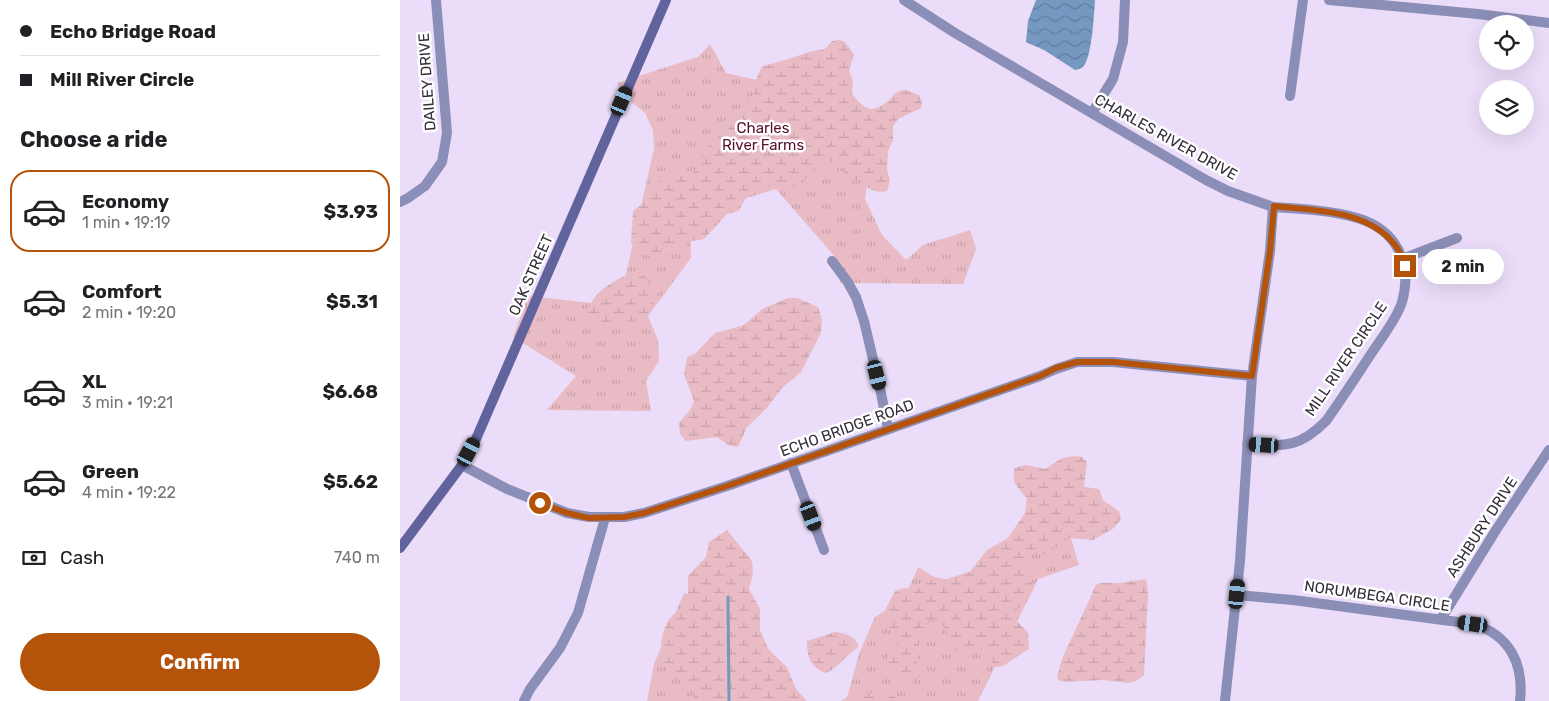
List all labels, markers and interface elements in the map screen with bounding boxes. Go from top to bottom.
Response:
map controls [1479,15,1534,135]
button: locate [1479,15,1534,70]
text: Echo Bridge Road [50,20,216,43]
street label: DAILEY DRIVE [415,33,439,131]
text: Mill River Circle [50,68,194,91]
button: layers [1479,80,1534,135]
car [609,84,634,118]
street label: CHARLES RIVER DRIVE [1091,90,1241,184]
park label: Charles River Farms [722,119,804,154]
text: Choose a ride [20,126,167,153]
icon: car [22,189,67,234]
text: Economy [82,190,169,213]
text: $3.93 [324,200,378,223]
text: 1 min · 19:19 [82,213,170,232]
street label: OAK STREET [505,231,557,318]
callout: 2 min [1422,248,1505,284]
route end [1394,255,1416,277]
text: 2 min [1441,257,1485,276]
icon: car [22,279,67,324]
text: Comfort [82,280,162,303]
text: $5.31 [326,290,378,313]
street label: MILL RIVER CIRCLE [1301,298,1391,420]
text: 2 min · 19:20 [82,303,176,322]
car [866,359,887,391]
icon: car [22,369,67,414]
text: XL [82,370,106,393]
text: $6.68 [322,380,378,403]
text: 3 min · 19:21 [82,393,173,412]
street label: ECHO BRIDGE ROAD [778,395,916,461]
car [455,435,482,469]
car [1248,437,1279,453]
icon: car [22,459,67,504]
text: Green [82,460,139,483]
text: $5.62 [323,470,378,493]
street label: ASHBURY DRIVE [1443,473,1521,581]
text: 4 min · 19:22 [82,483,176,502]
route start [529,492,551,514]
car [798,499,823,533]
icon: cash [20,544,48,572]
text: Cash [60,546,104,569]
text: 740 m [334,548,380,567]
street label: NORUMBEGA CIRCLE [1303,577,1451,615]
car [1227,578,1246,610]
car [1457,614,1488,634]
button: Confirm [20,633,380,691]

